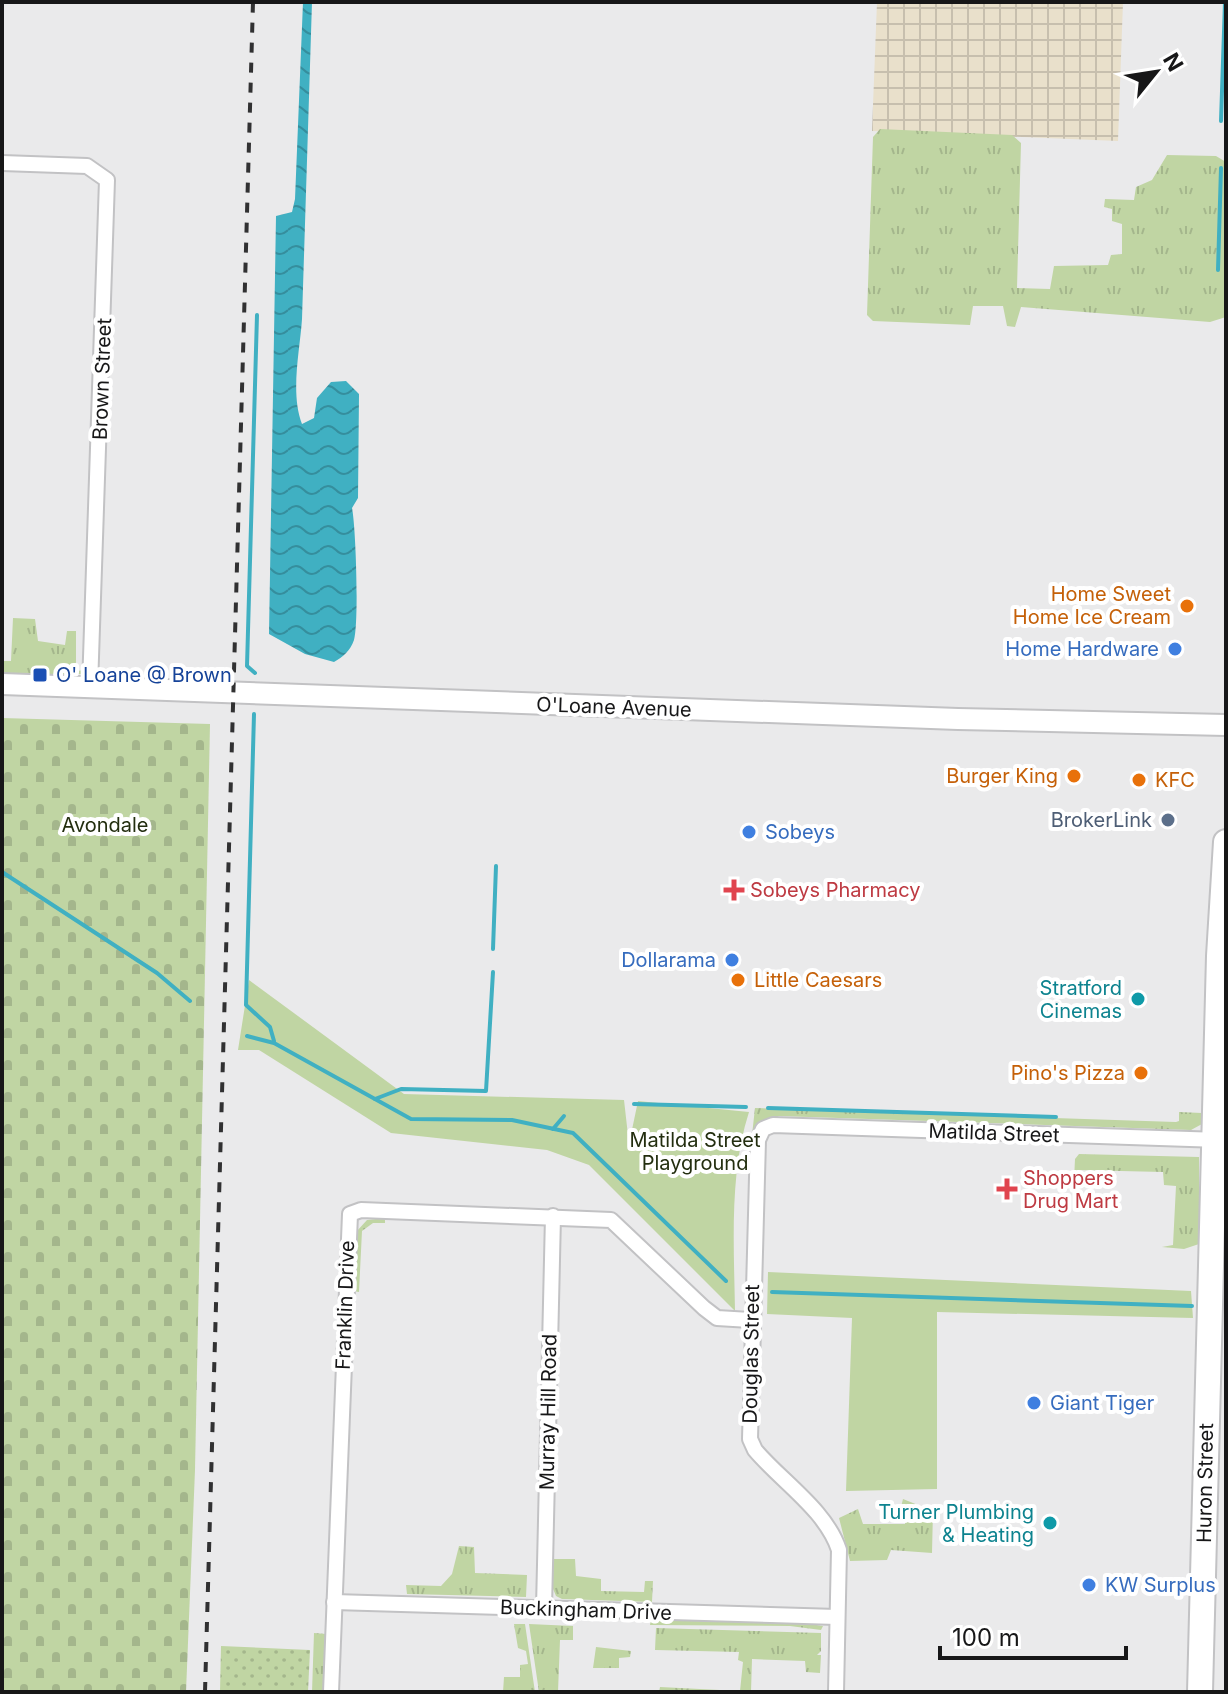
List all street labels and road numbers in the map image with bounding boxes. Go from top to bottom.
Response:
street label: Brown Street [88,317,116,440]
street label: O'Loane Avenue [536,692,692,722]
street label: Matilda Street [928,1119,1060,1147]
street label: Franklin Drive [331,1240,359,1370]
street label: Douglas Street [738,1284,764,1424]
street label: Murray Hill Road [535,1334,561,1490]
street label: Huron Street [1192,1422,1218,1543]
street label: Buckingham Drive [500,1595,672,1625]

